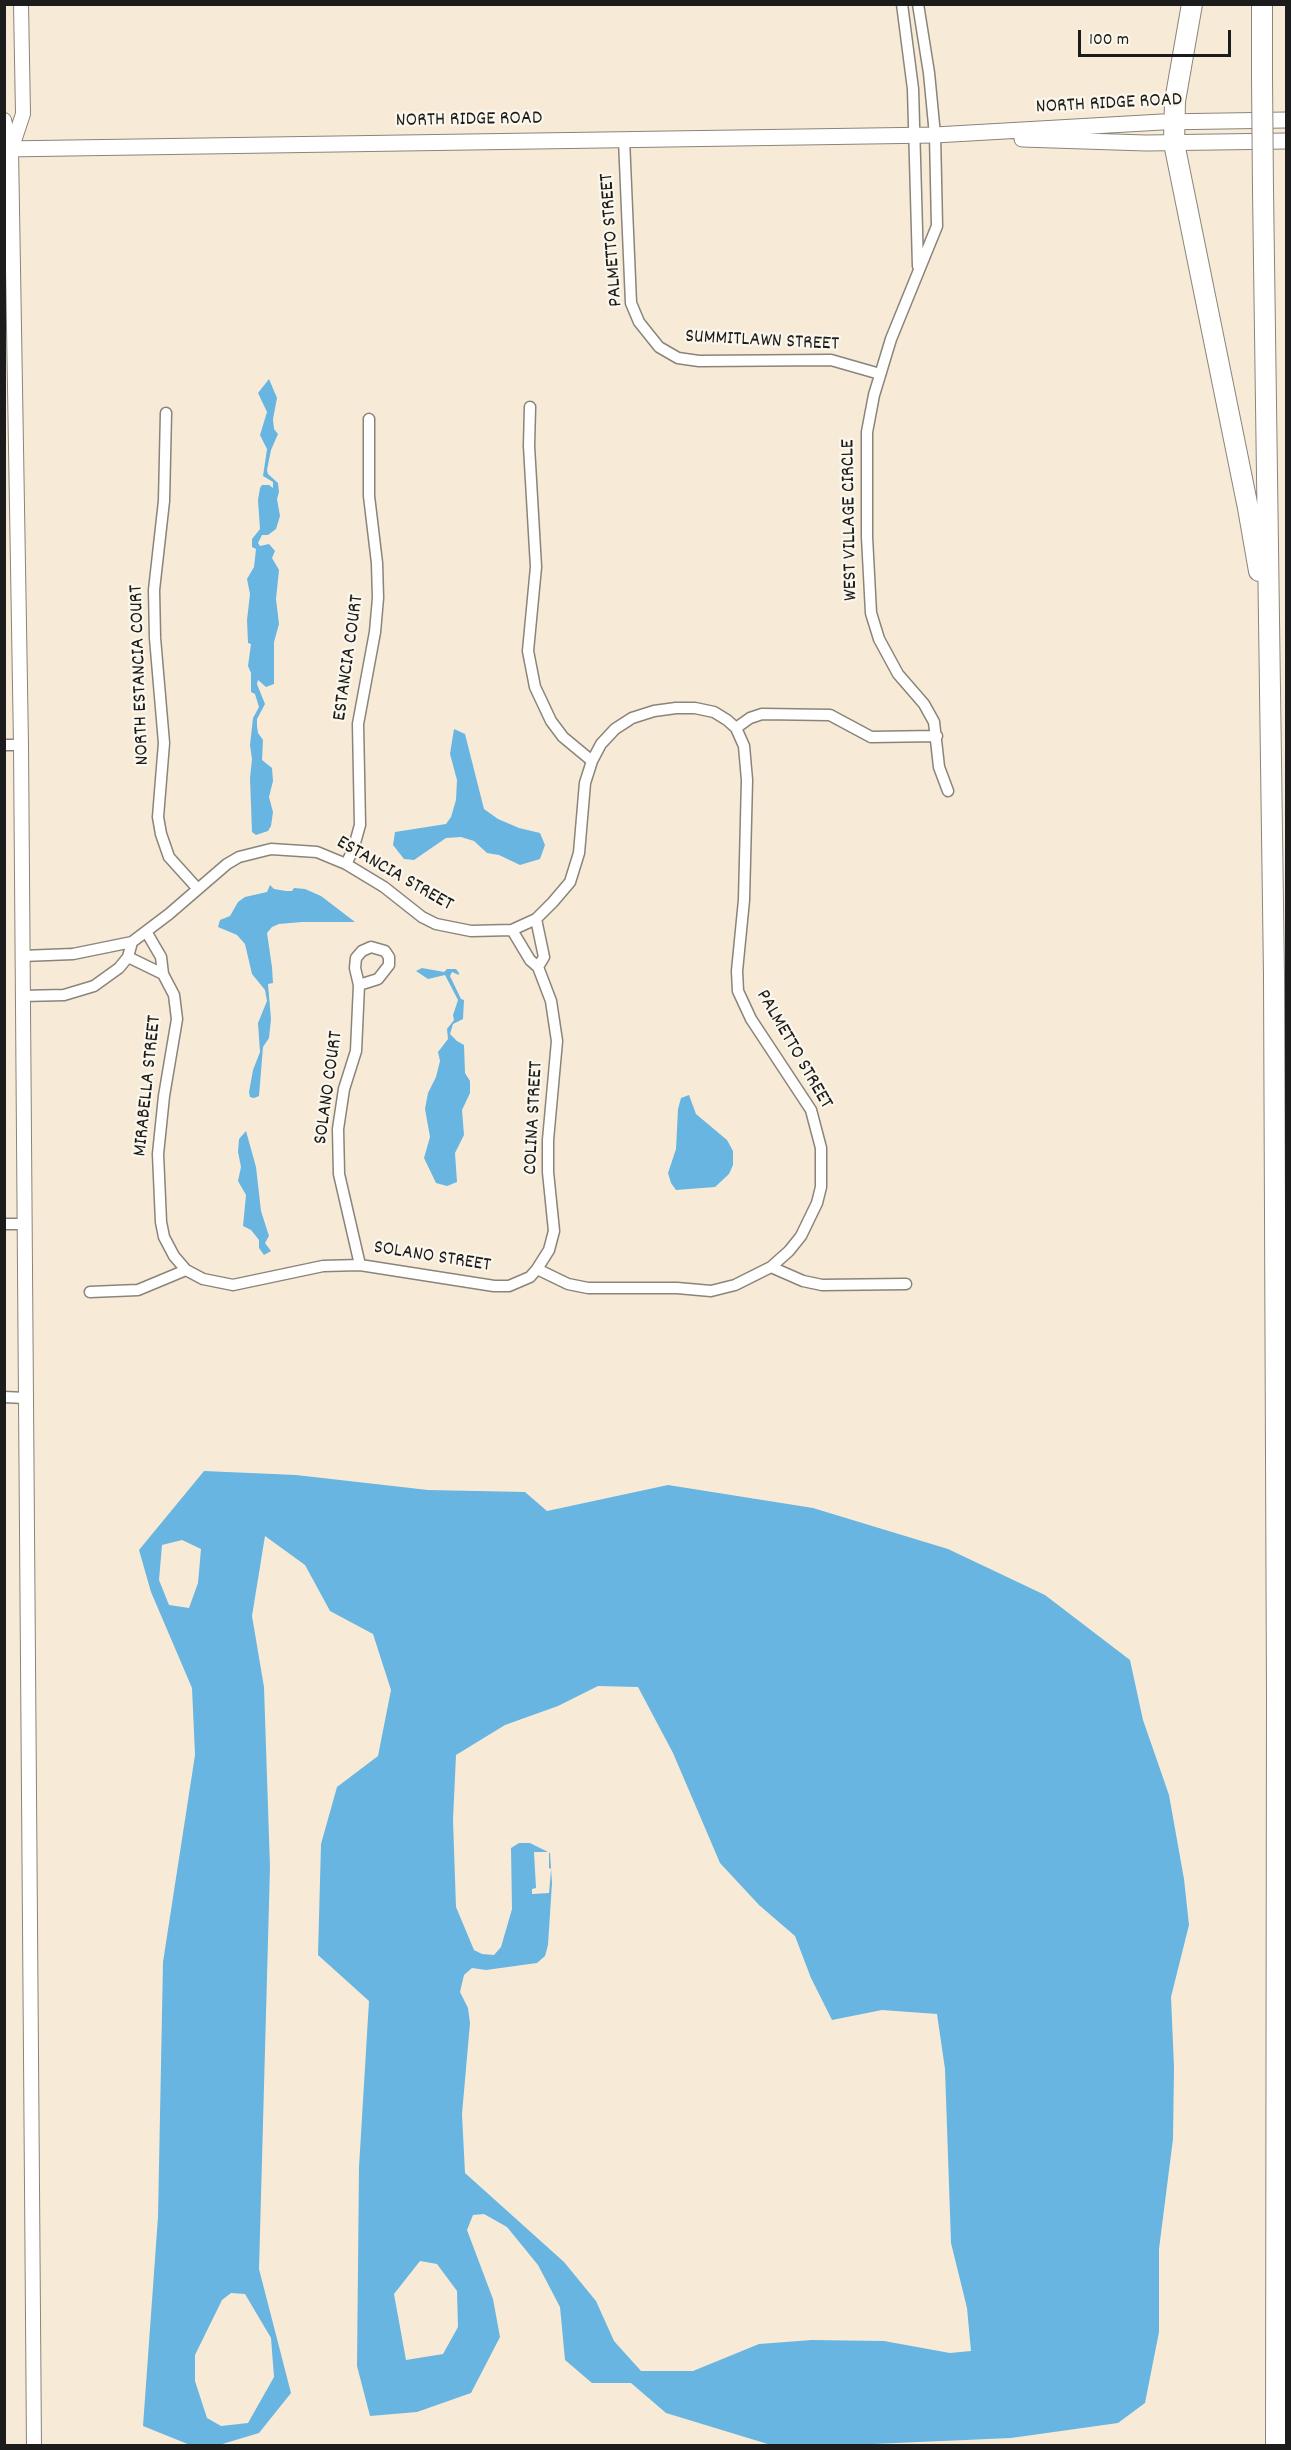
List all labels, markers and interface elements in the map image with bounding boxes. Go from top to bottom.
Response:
scale bar [1081,18,1234,56]
text: 100 m [1089,28,1129,53]
street label: NORTH RIDGE ROAD [1035,89,1183,121]
street label: NORTH RIDGE ROAD [396,108,542,134]
street label: PALMETTO STREET [596,172,630,308]
street label: SUMMITLAWN STREET [685,326,839,358]
street label: WEST VILLAGE CIRCLE [838,439,864,601]
street label: NORTH ESTANCIA COURT [126,584,156,766]
street label: ESTANCIA COURT [329,593,371,723]
street label: ESTANCIA STREET [331,832,457,918]
street label: PALMETTO STREET [749,986,837,1114]
street label: MIRABELLA STREET [130,1014,168,1158]
street label: SOLANO COURT [310,1030,350,1146]
street label: COLINA STREET [520,1061,550,1175]
street label: SOLANO STREET [372,1237,492,1279]

